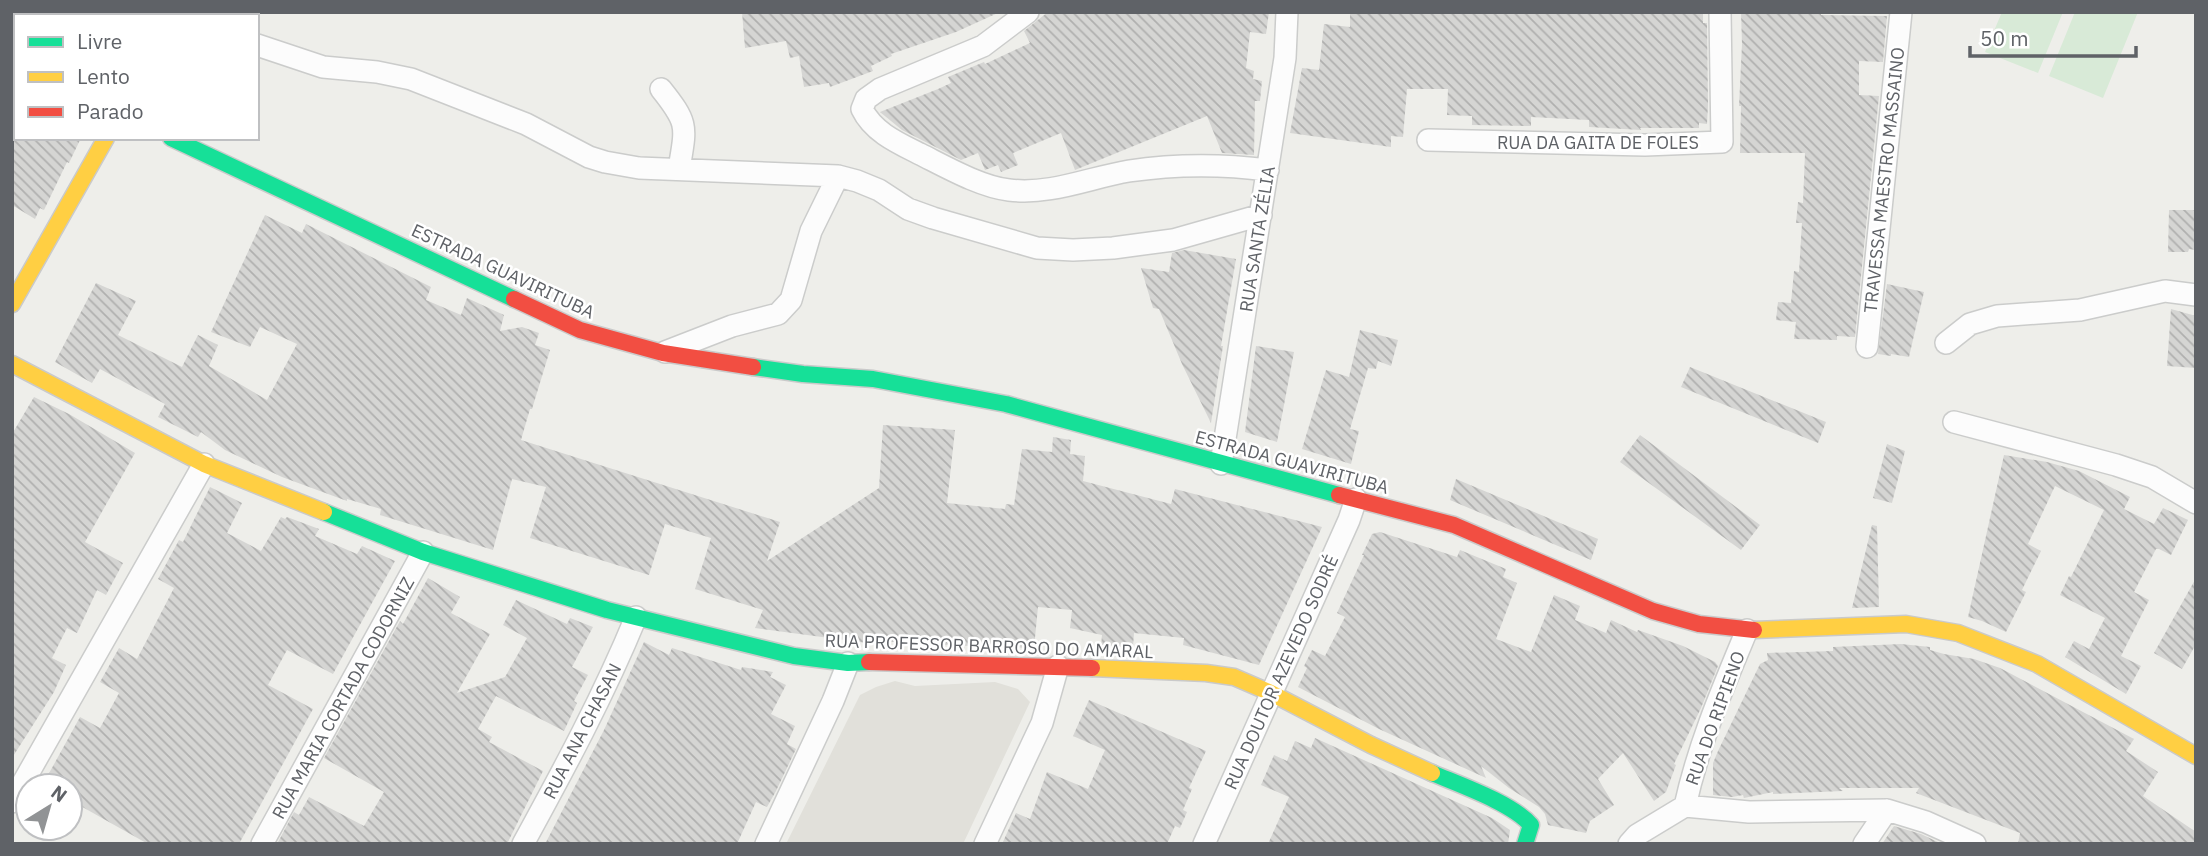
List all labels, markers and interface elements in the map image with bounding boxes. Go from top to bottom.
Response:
legend [14,14,259,140]
scale bar [1970,14,2136,58]
text: 50 m [1980,24,2029,52]
text: Livre [77,27,122,55]
street label: TRAVESSA MAESTRO MASSAINO [1859,46,1909,314]
text: Lento [77,62,130,90]
text: Parado [77,97,144,125]
street label: RUA DA GAITA DE FOLES [1497,131,1699,154]
street label: RUA SANTA ZÉLIA [1234,164,1280,314]
street label: ESTRADA GUAVIRITUBA [408,218,599,324]
street label: ESTRADA GUAVIRITUBA [1193,425,1392,499]
street label: RUA DOUTOR AZEVEDO SODRÉ [1219,551,1343,793]
street label: RUA MARIA CORTADA CODORNIZ [267,573,419,823]
street label: RUA PROFESSOR BARROSO DO AMARAL [824,629,1154,663]
street label: RUA DO RIPIENO [1680,648,1750,788]
street label: RUA ANA CHASAN [538,659,626,803]
north arrow [14,772,84,842]
text: N [47,780,72,807]

